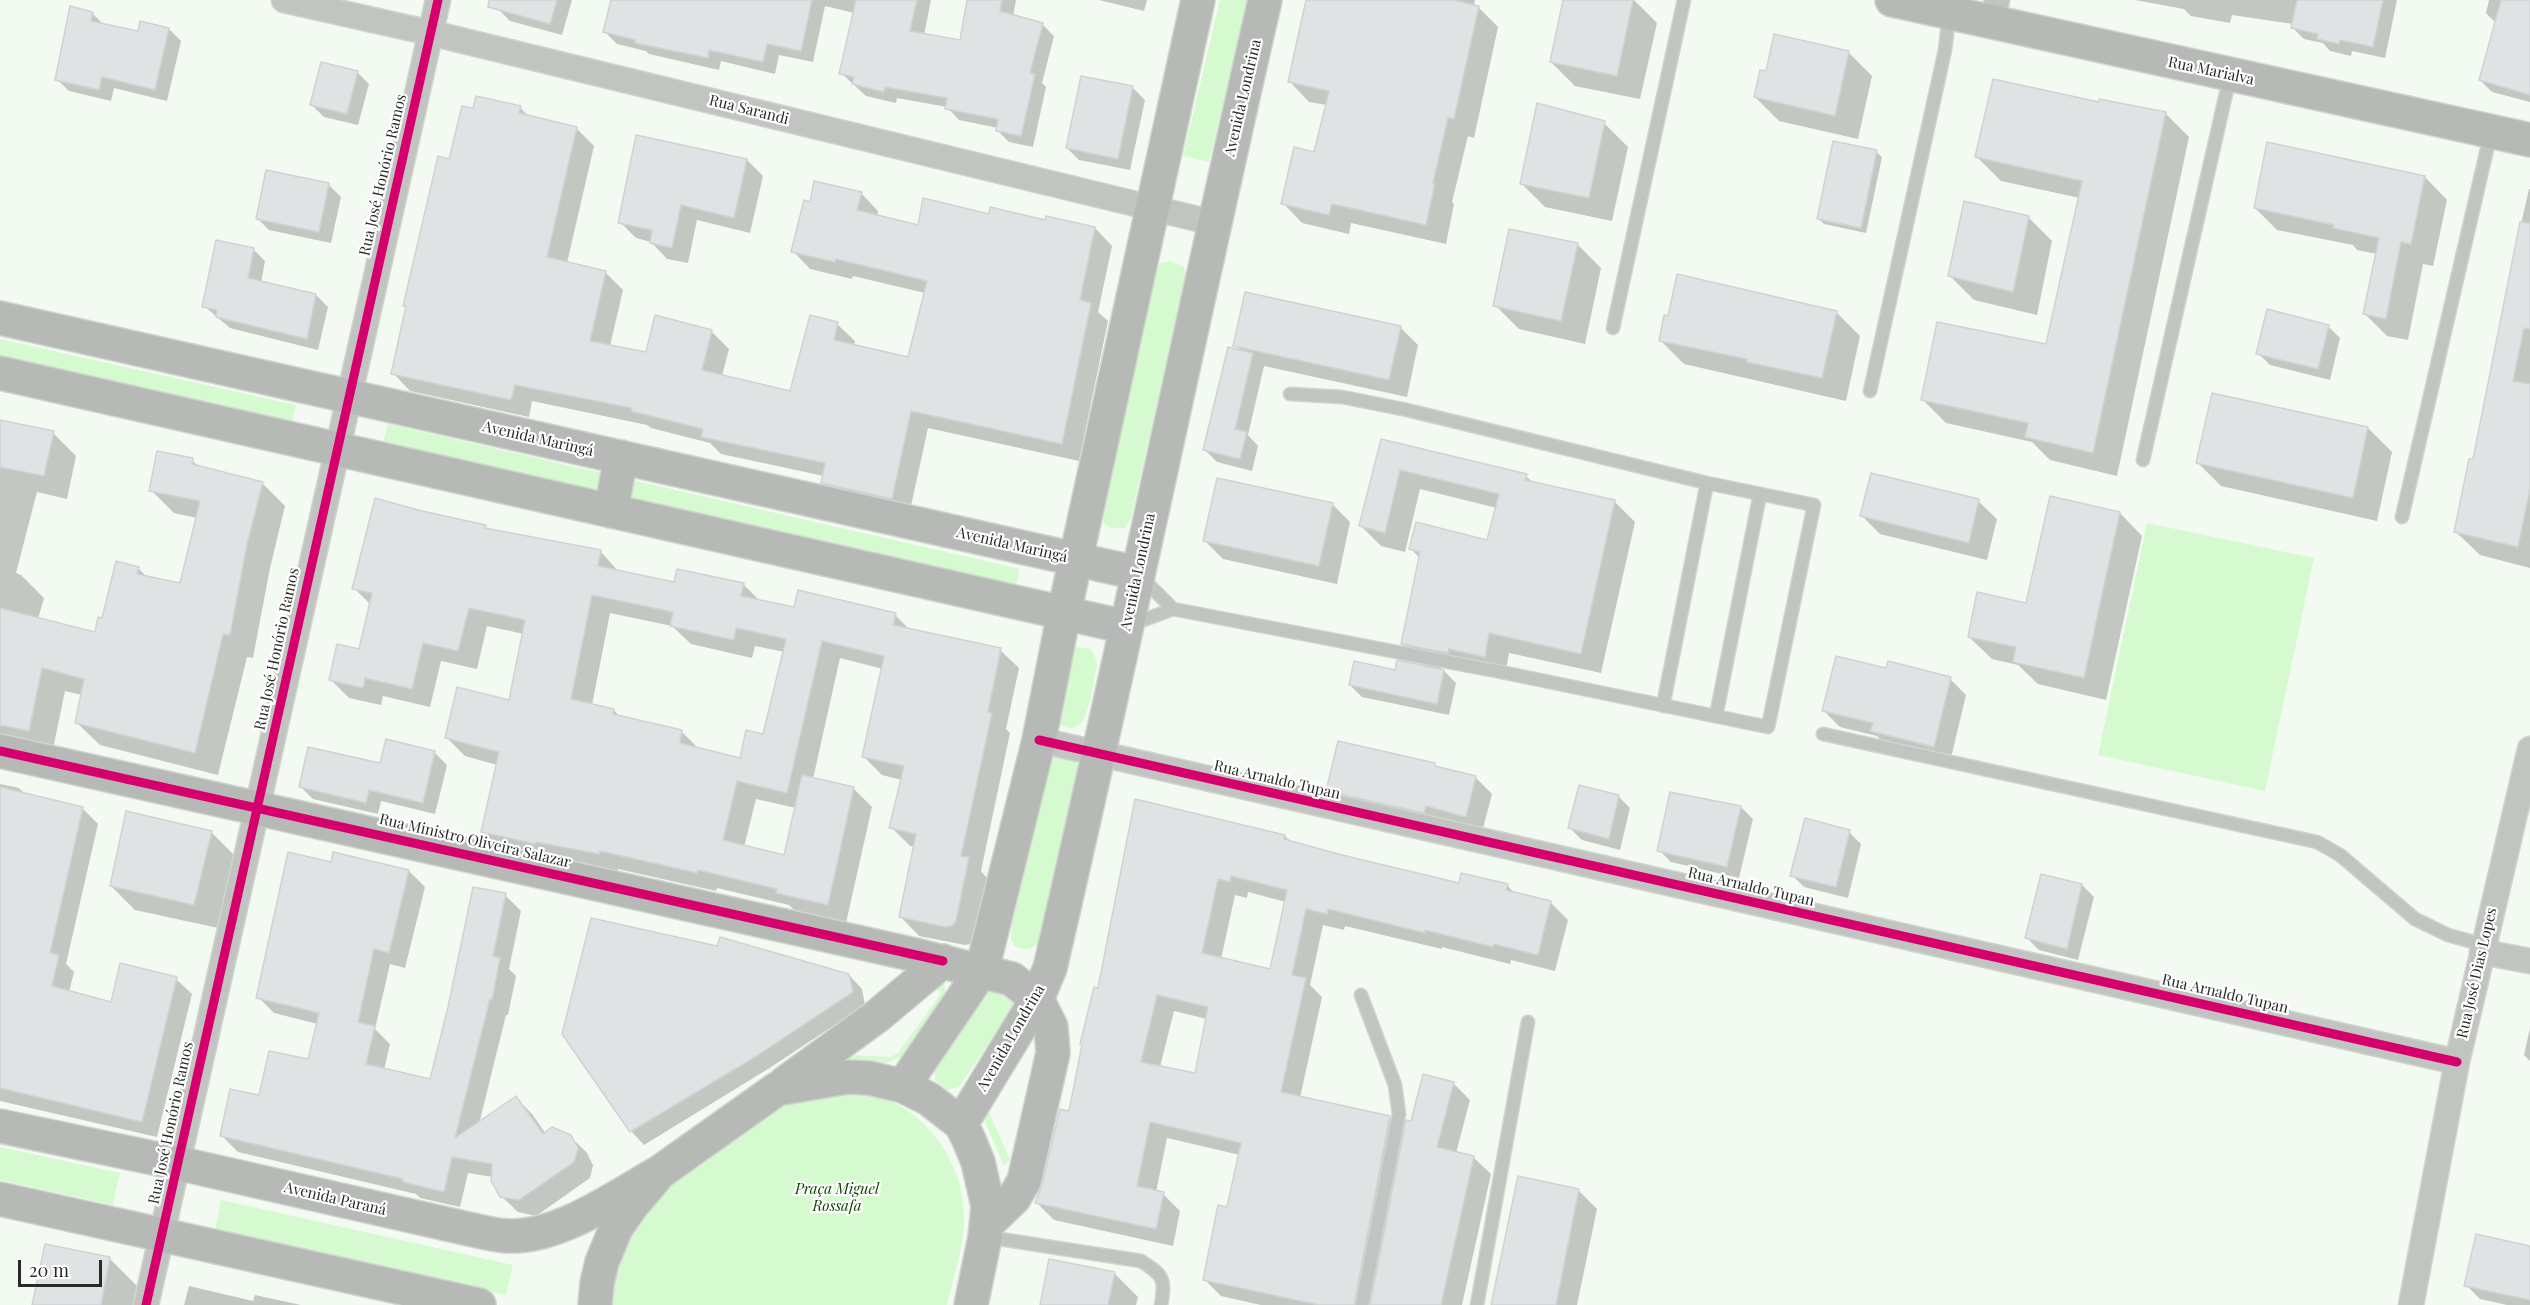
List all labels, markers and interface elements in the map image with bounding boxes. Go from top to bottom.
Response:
street label: Avenida Londrina [1221,38,1265,158]
street label: Rua Marialva [2166,53,2256,89]
street label: Rua Sarandi [707,91,791,129]
street label: Rua José Honório Ramos [356,92,410,258]
street label: Avenida Maringá [481,418,595,460]
street label: Avenida Londrina [1117,512,1159,632]
street label: Avenida Maringá [955,524,1069,566]
street label: Rua José Honório Ramos [251,566,303,732]
street label: Rua Arnaldo Tupan [1212,757,1342,803]
street label: Rua Ministro Oliveira Salazar [377,810,573,872]
street label: Rua Arnaldo Tupan [1686,864,1816,910]
street label: Rua José Dias Lopes [2453,906,2501,1040]
street label: Rua Arnaldo Tupan [2160,971,2290,1017]
street label: Avenida Londrina [973,982,1049,1094]
street label: Rua José Honório Ramos [145,1040,197,1206]
street label: Avenida Paraná [282,1179,388,1219]
park label: Praça Miguel Rossafa [795,1180,879,1215]
scale bar [21,1248,105,1286]
text: 20 m [29,1258,69,1282]

